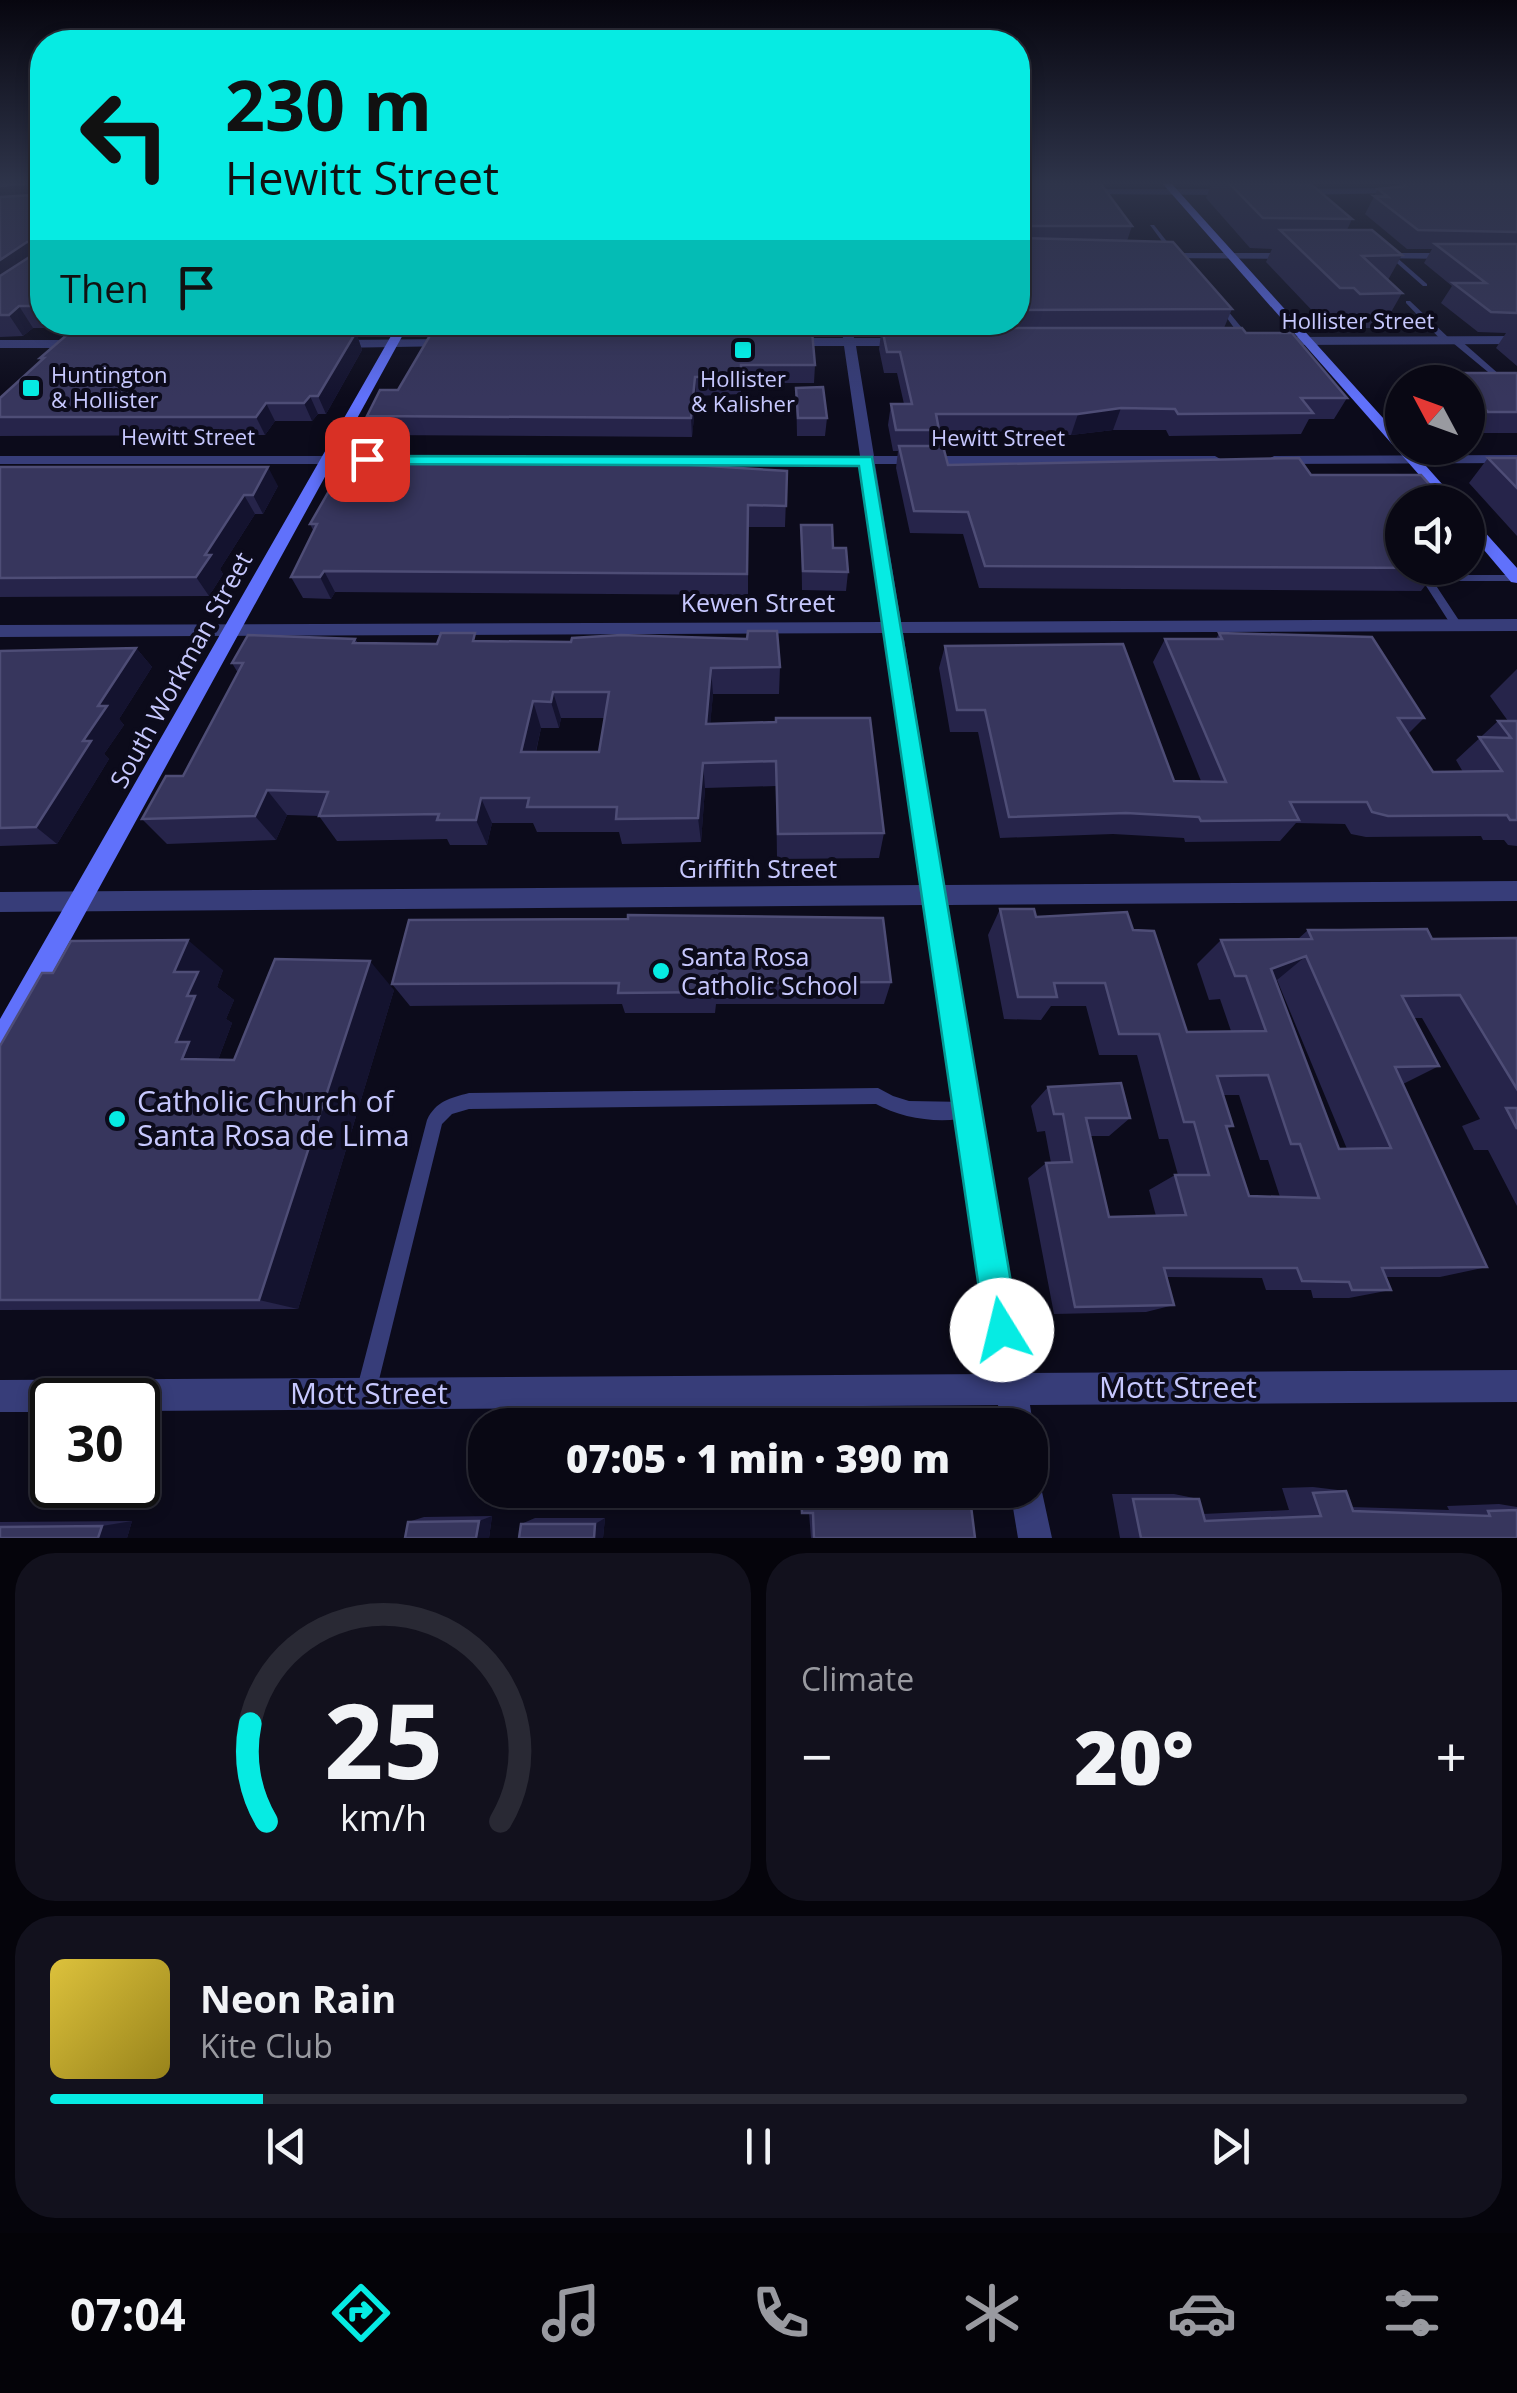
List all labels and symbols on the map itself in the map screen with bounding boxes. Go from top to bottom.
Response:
street label: Hollister Street [1282,305,1435,335]
marker: Hollister & Kalisher [732,339,754,361]
place label: Huntington & Hollister [51,359,168,414]
place label: Hollister & Kalisher [691,363,795,418]
north arrow [1385,365,1485,465]
marker: Huntington & Hollister [20,377,42,399]
pin [325,417,410,502]
street label: Hewitt Street [121,421,255,451]
street label: Hewitt Street [931,422,1065,452]
street label: South Workman Street [101,545,259,794]
street label: Kewen Street [681,585,835,619]
street label: Griffith Street [679,851,837,885]
place label: Santa Rosa Catholic School [681,939,858,1002]
marker: Santa Rosa Catholic School [650,960,672,982]
place label: Catholic Church of Santa Rosa de Lima [137,1080,410,1155]
marker: Catholic Church of Santa Rosa de Lima [106,1108,128,1130]
position arrow [950,1278,1054,1382]
street label: Mott Street [1099,1366,1257,1407]
street label: Mott Street [290,1372,448,1413]
speed limit sign: 30 [30,1378,160,1508]

